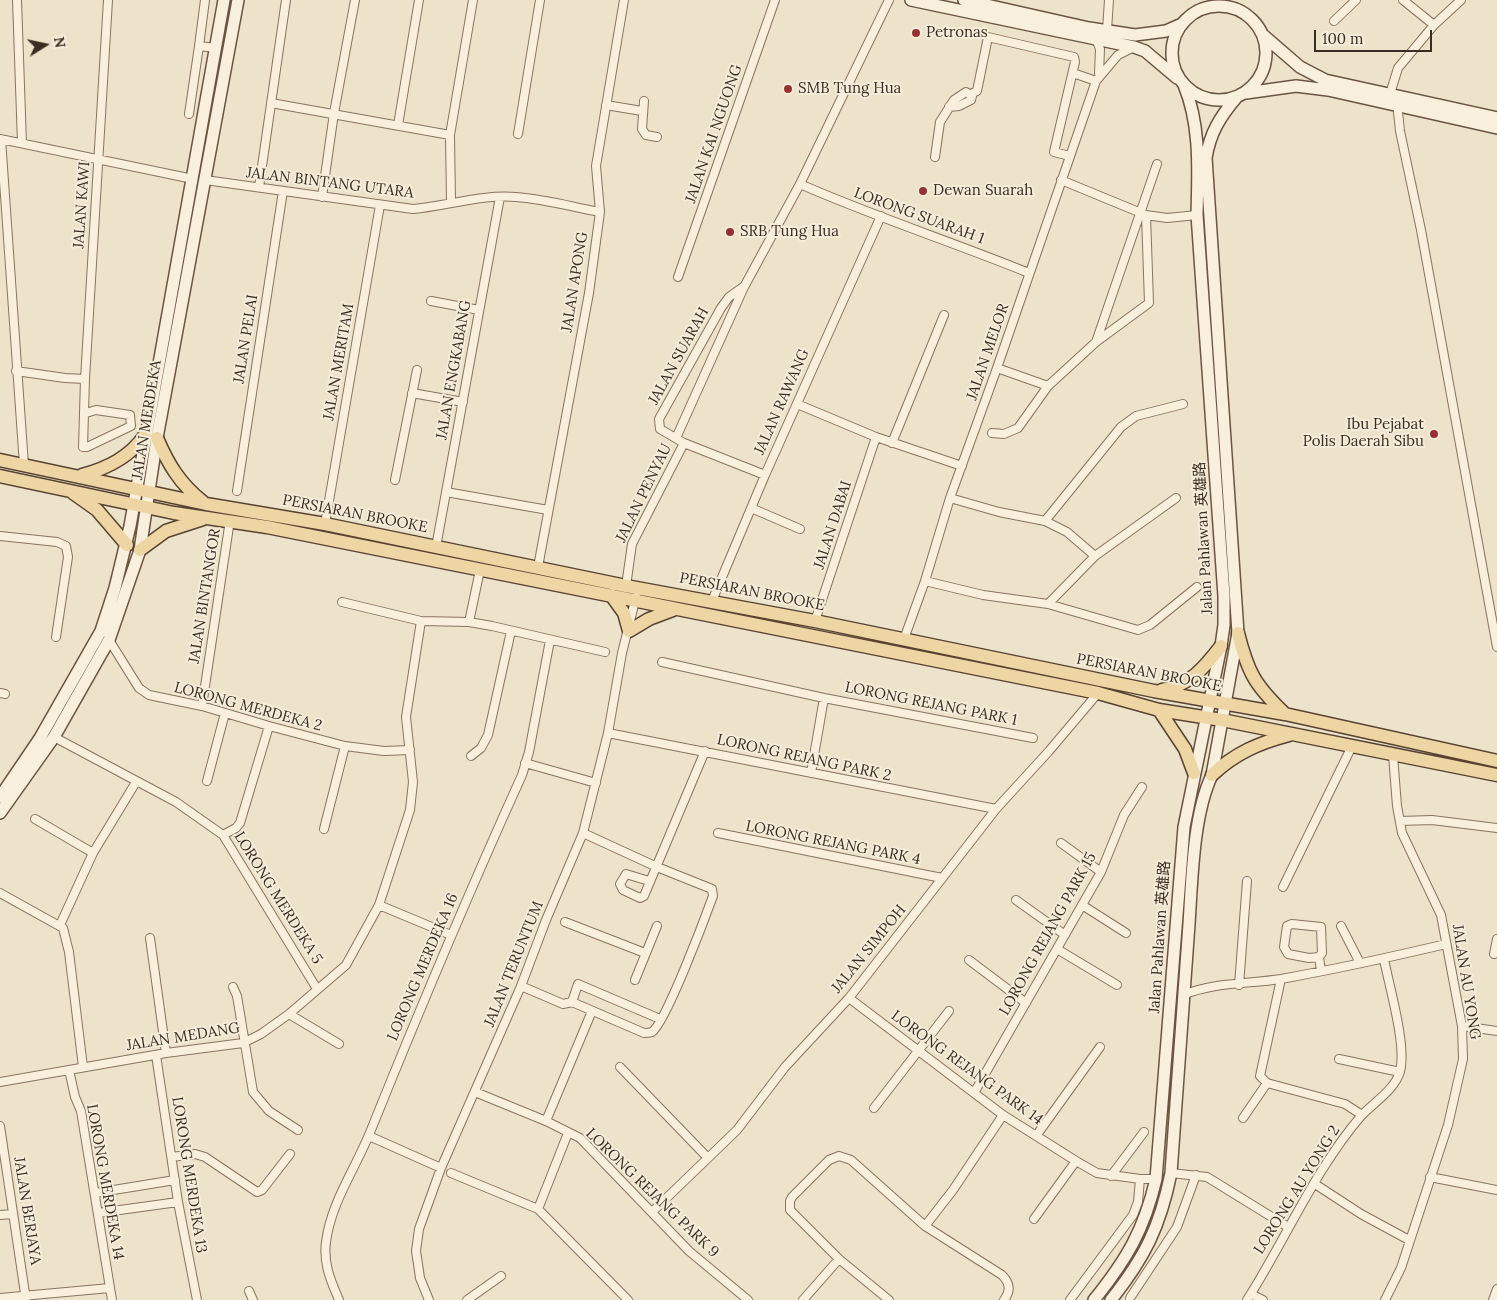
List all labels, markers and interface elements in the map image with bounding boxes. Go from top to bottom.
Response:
north arrow [20,20,70,70]
scale bar [1317,20,1434,52]
place label: Petronas [926,24,988,42]
marker: Petronas [910,27,922,39]
text: 100 m [1322,29,1363,48]
text: N [50,35,70,49]
street label: JALAN KAI NGUONG [682,62,746,206]
place label: SMB Tung Hua [798,80,901,98]
marker: SMB Tung Hua [782,83,794,95]
street label: JALAN KAWI [70,161,94,249]
street label: JALAN BINTANG UTARA [245,164,415,202]
place label: Dewan Suarah [933,182,1033,200]
street label: LORONG SUARAH 1 [851,184,987,248]
marker: Dewan Suarah [917,185,929,197]
place label: SRB Tung Hua [740,223,839,241]
marker: SRB Tung Hua [724,226,736,238]
street label: JALAN APONG [558,231,592,333]
street label: JALAN PELAI [230,293,262,385]
street label: JALAN ENGKABANG [433,299,475,441]
street label: JALAN MELOR [963,301,1013,403]
street label: JALAN MERITAM [320,302,358,422]
street label: JALAN SUARAH [645,304,713,408]
street label: JALAN RAWANG [751,346,813,458]
street label: JALAN MERDEKA [129,359,165,481]
place label: Ibu Pejabat Polis Daerah Sibu [1303,416,1424,451]
marker: Ibu Pejabat Polis Daerah Sibu [1428,428,1440,440]
street label: JALAN PENYAU [612,441,676,545]
street label: Jalan Pahlawan 英雄路 [1191,461,1217,615]
street label: JALAN DABAI [810,479,856,571]
street label: PERSIARAN BROOKE [281,491,429,537]
street label: JALAN BINTANGOR [185,527,225,665]
street label: PERSIARAN BROOKE [678,569,826,615]
street label: PERSIARAN BROOKE [1075,650,1223,696]
street label: LORONG REJANG PARK 1 [843,678,1019,730]
street label: LORONG MERDEKA 2 [172,679,324,735]
street label: LORONG REJANG PARK 2 [715,731,893,785]
street label: LORONG REJANG PARK 4 [744,817,922,869]
street label: LORONG MERDEKA 5 [230,828,326,968]
street label: LORONG REJANG PARK 15 [996,849,1100,1019]
street label: Jalan Pahlawan 英雄路 [1146,860,1174,1014]
street label: LORONG MERDEKA 16 [384,890,462,1044]
street label: JALAN TERUNTUM [481,899,547,1029]
street label: JALAN SIMPOH [828,901,910,997]
street label: JALAN AU YONG [1448,923,1484,1041]
street label: LORONG REJANG PARK 14 [888,1007,1046,1129]
street label: JALAN MEDANG [125,1019,241,1055]
street label: LORONG MERDEKA 13 [168,1095,210,1255]
street label: LORONG MERDEKA 14 [82,1103,128,1261]
street label: LORONG AU YONG 2 [1250,1122,1344,1258]
street label: LORONG REJANG PARK 9 [582,1125,722,1261]
street label: JALAN BERJAYA [10,1156,44,1266]

